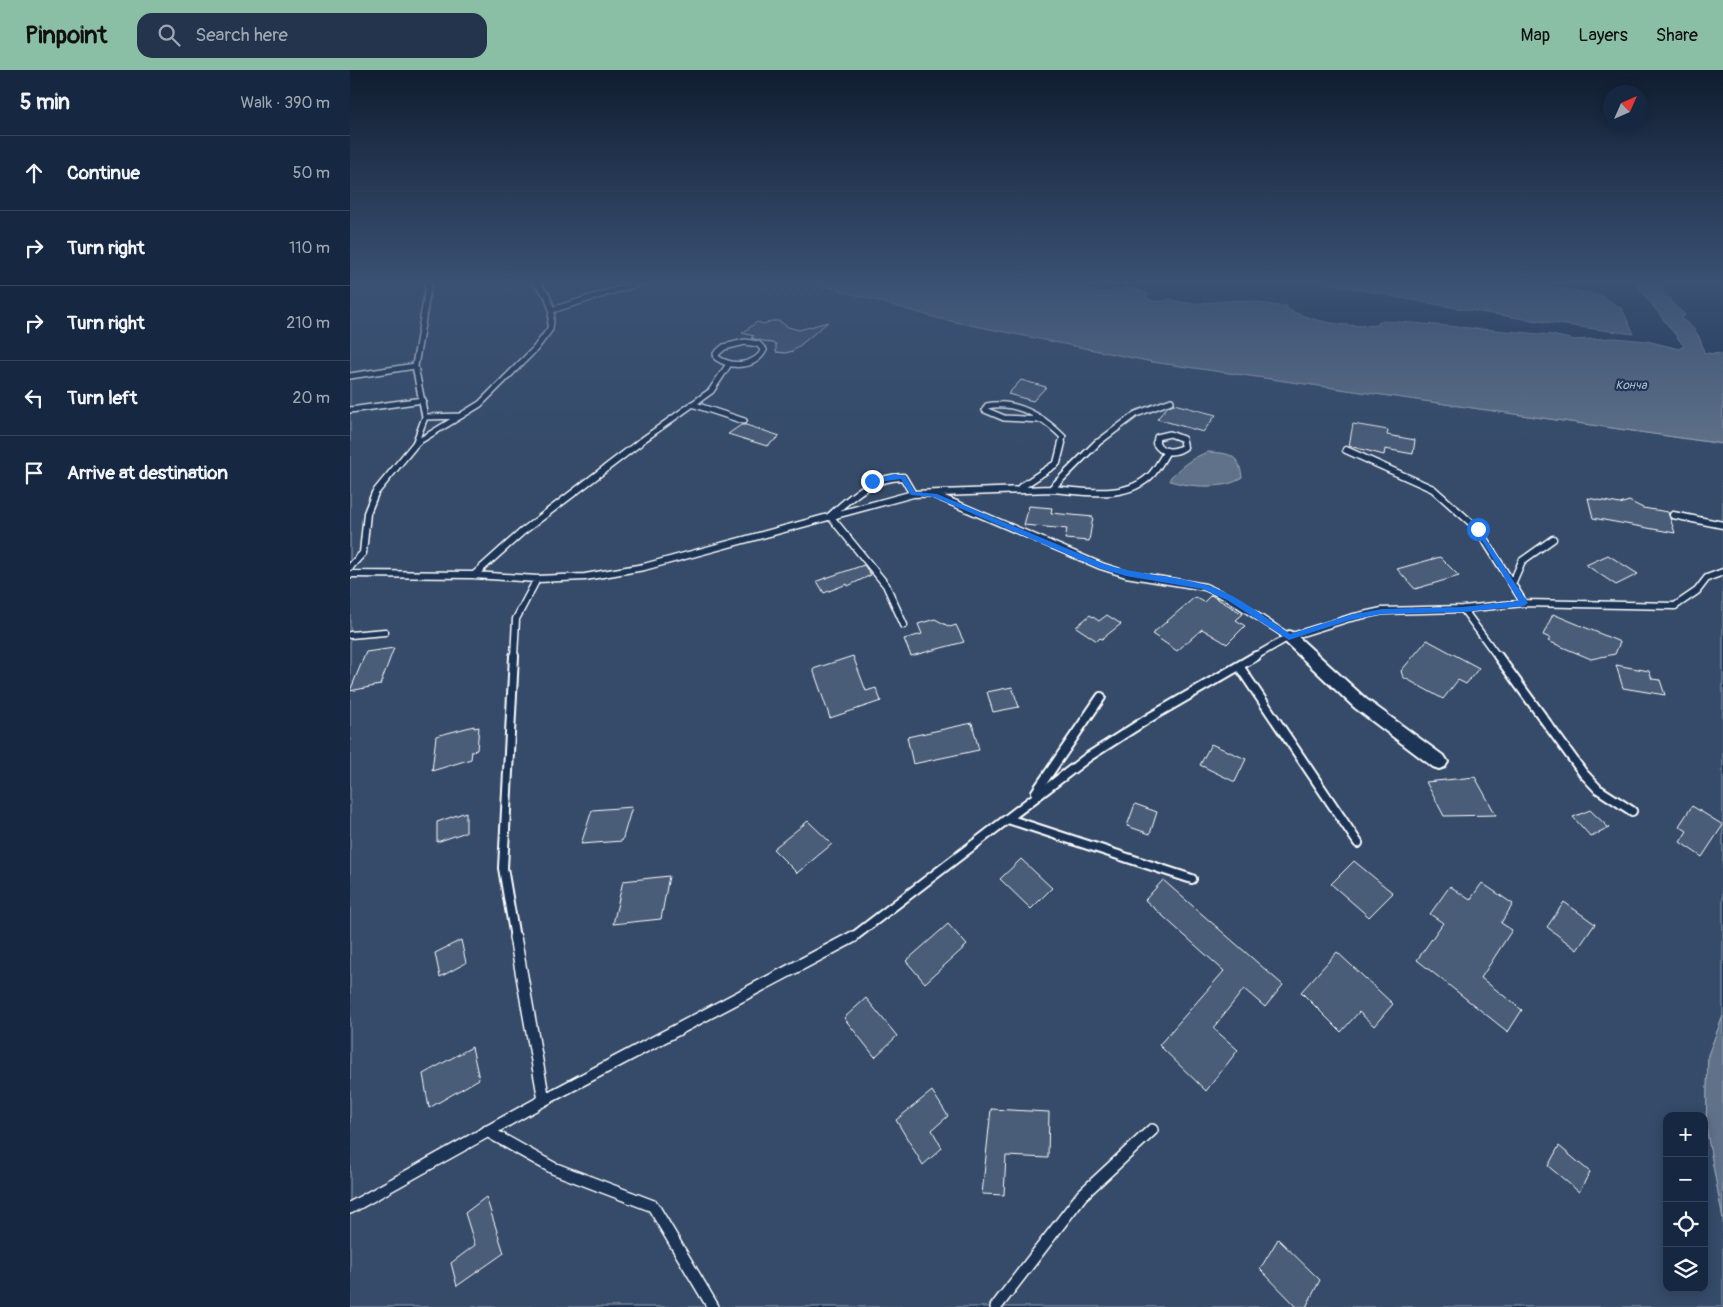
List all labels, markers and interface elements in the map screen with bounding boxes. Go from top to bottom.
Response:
search box [137,13,487,58]
text: Pinpoint [25,21,107,50]
icon: search [155,21,183,49]
text: Search here [195,23,288,47]
text: Map [1521,24,1550,47]
text: Layers [1578,24,1628,47]
text: Share [1656,24,1698,47]
north arrow [1603,85,1648,130]
text: 5 min [20,89,70,116]
text: Walk · 390 m [241,93,330,113]
icon: ahead [20,159,48,187]
text: Continue [67,161,140,185]
text: 50 m [293,163,330,183]
icon: right [20,234,48,262]
text: Turn right [67,236,145,260]
text: 110 m [289,238,330,258]
icon: right [20,309,48,337]
text: Turn right [67,311,145,335]
text: 210 m [286,313,330,333]
water label: Конча [1616,378,1648,393]
icon: left [20,384,48,412]
text: Turn left [67,386,137,410]
text: 20 m [292,388,330,408]
icon: arrive [20,459,48,487]
text: Arrive at destination [67,461,228,485]
route end [861,470,884,493]
route start [1467,518,1490,541]
map controls [1663,1112,1708,1292]
button: + [1663,1112,1708,1157]
button: − [1663,1157,1708,1202]
button: locate [1663,1202,1708,1247]
button: layers [1663,1247,1708,1292]

